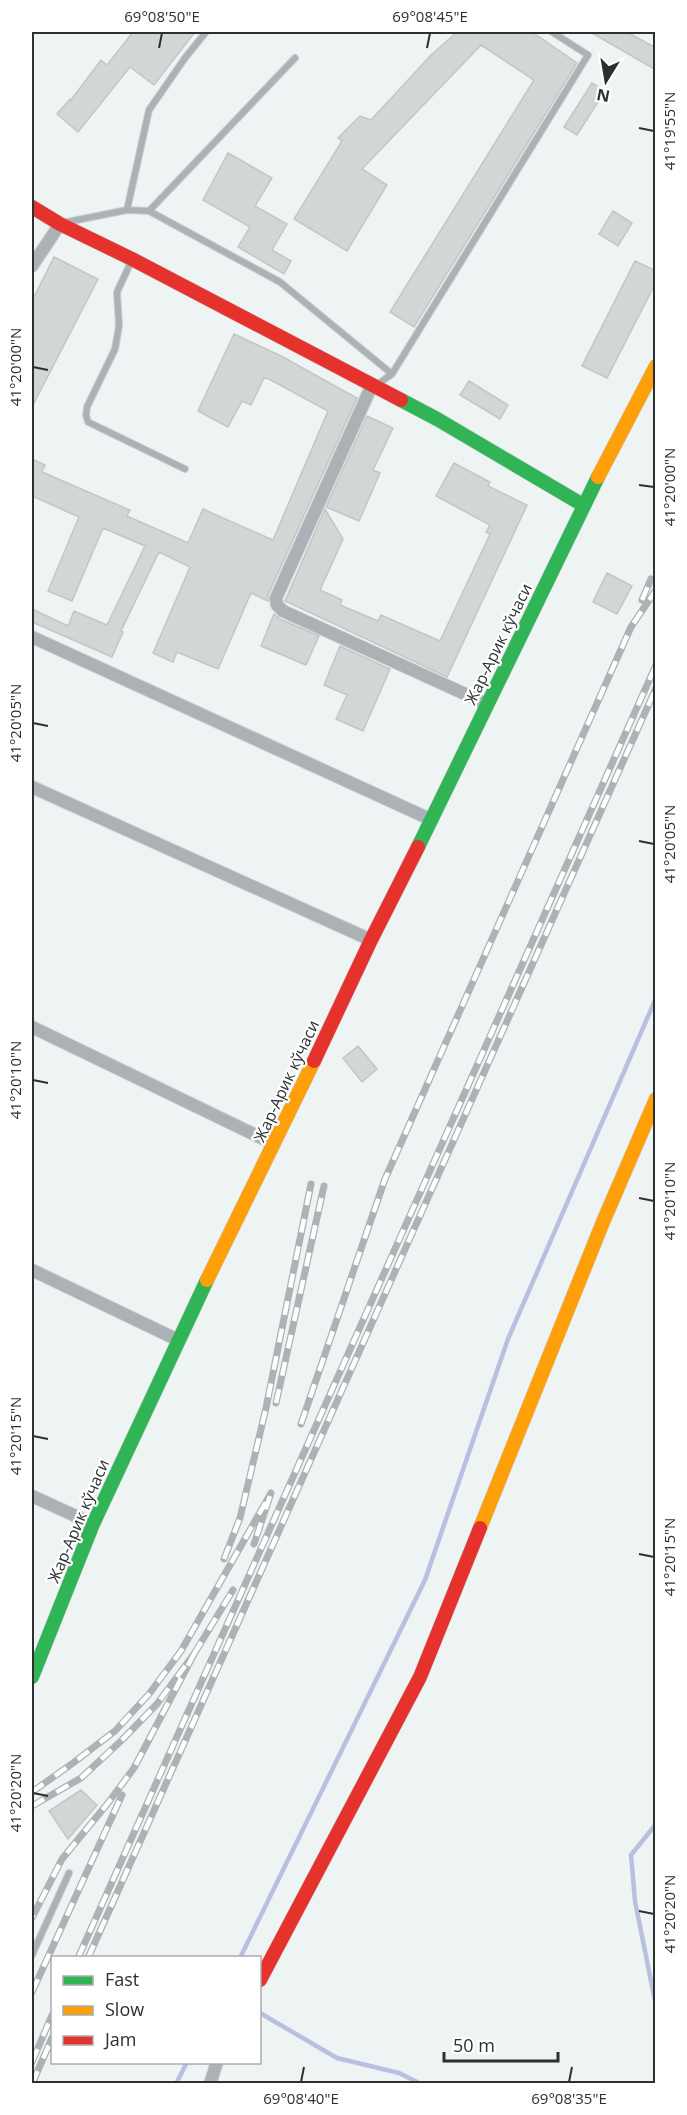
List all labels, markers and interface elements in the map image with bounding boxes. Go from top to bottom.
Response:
text: 69°08'50"E [124,6,200,26]
text: 69°08'45"E [392,6,468,26]
north arrow [576,51,636,111]
text: N [595,84,612,108]
text: 41°19'55"N [659,92,679,170]
text: 41°20'00"N [5,328,25,406]
text: 41°20'00"N [659,448,679,526]
street label: Жар-Арик кўчаси [459,580,537,708]
text: 41°20'05"N [5,684,25,762]
text: 41°20'05"N [659,805,679,883]
street label: Жар-Арик кўчаси [248,1016,324,1146]
text: 41°20'10"N [5,1041,25,1119]
text: 41°20'10"N [659,1162,679,1240]
text: 41°20'15"N [5,1397,25,1475]
street label: Жар-Арик кўчаси [42,1456,114,1586]
text: 41°20'15"N [659,1518,679,1596]
text: 41°20'20"N [5,1754,25,1832]
text: 41°20'20"N [659,1875,679,1953]
legend [51,1956,261,2064]
text: Fast [105,1967,139,1991]
text: Slow [105,1997,144,2021]
scale bar [444,2025,558,2063]
text: Jam [103,2027,137,2051]
text: 50 m [453,2033,495,2057]
text: 69°08'40"E [263,2088,339,2108]
text: 69°08'35"E [531,2088,607,2108]

